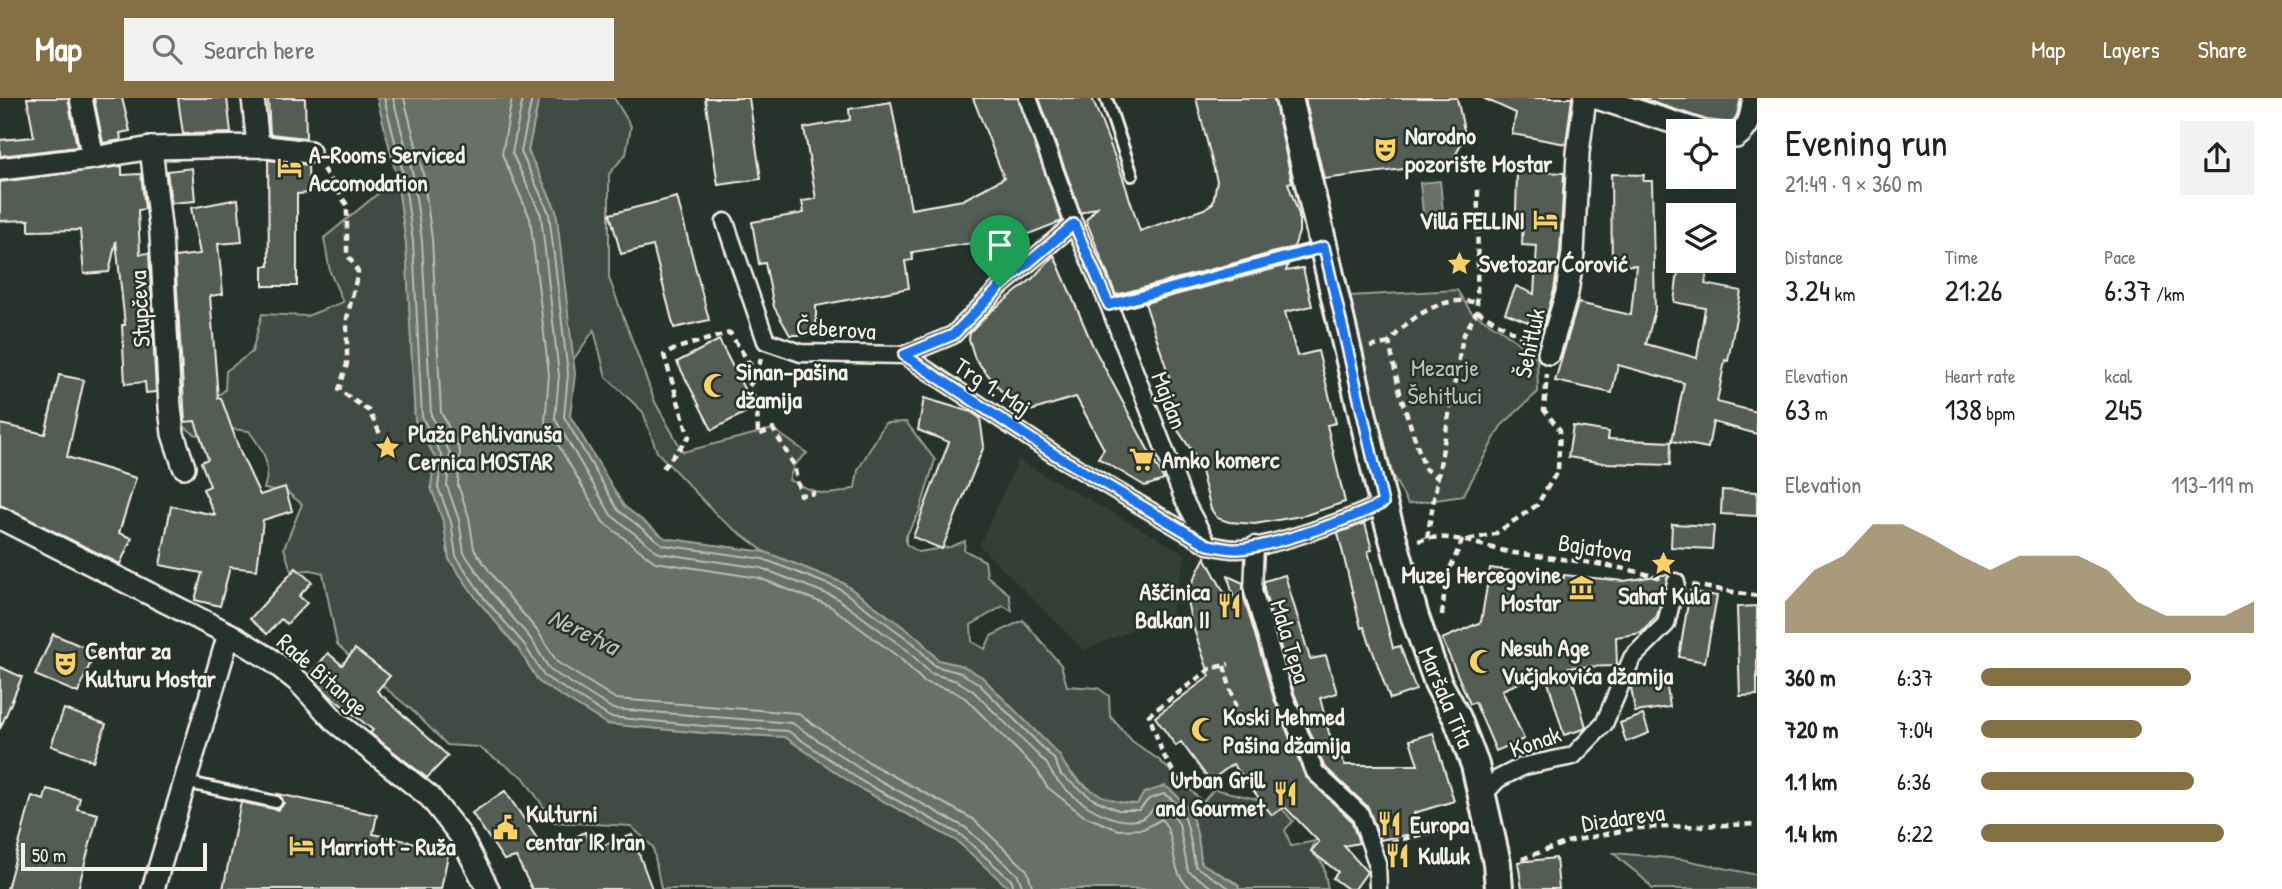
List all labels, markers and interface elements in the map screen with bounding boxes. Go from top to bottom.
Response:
search box [124,18,614,81]
text: Map [35,27,82,71]
icon: search [148,30,186,68]
text: Search here [204,32,315,67]
text: Map [2031,33,2065,65]
text: Layers [2103,33,2160,65]
text: Share [2198,33,2247,65]
text: Evening run [1785,116,1948,168]
place label: Narodno pozorište Mostar [1405,119,1553,180]
map controls [1666,119,1736,273]
button: locate [1666,119,1736,189]
button: share [2180,121,2254,195]
theatre icon: Narodno pozorište Mostar [1371,135,1399,163]
place label: A-Rooms Serviced Accomodation [309,138,465,198]
hotel icon: A-Rooms Serviced Accomodation [275,154,303,182]
text: 21:49 · 9 × 360 m [1785,168,1923,199]
button: layers [1666,203,1736,273]
place label: Villa FELLINI [1419,204,1525,236]
hotel icon: Villa FELLINI [1531,206,1559,234]
pin [970,215,1030,287]
icon: arrive [981,226,1019,264]
text: Distance [1785,244,1843,270]
text: Time [1945,244,1978,270]
text: Pace [2104,244,2136,270]
place label: Svetozar Ćorović [1479,247,1628,279]
place icon: Svetozar Ćorović [1445,249,1473,277]
street label: Stupčeva [121,270,157,348]
text: 3.24 [1785,270,1830,310]
text: 21:26 [1945,270,2003,310]
text: 6:37 [2104,270,2152,310]
text: km [1830,281,1855,307]
text: /km [2152,281,2185,307]
street label: Šehitluk [1506,305,1552,381]
street label: Čeberova [795,309,877,347]
street label: Trg 1. Maj [948,349,1038,423]
park label: Mezarje Šehitluci [1408,351,1482,411]
place label: Sinan-pašina džamija [736,355,848,415]
text: Elevation [1785,363,1848,389]
text: Heart rate [1945,363,2016,389]
text: kcal [2104,363,2132,389]
street label: Majdan [1144,367,1196,433]
mosque icon: Sinan-pašina džamija [702,371,730,399]
text: 63 [1785,389,1810,429]
text: 138 [1945,389,1982,429]
text: 245 [2104,389,2142,429]
text: m [1810,400,1828,426]
text: bpm [1982,400,2015,426]
place label: Plaža Pehlivanuša Cernica MOSTAR [408,417,562,477]
place icon: Plaža Pehlivanuša Cernica MOSTAR [374,433,402,461]
place label: Amko komerc [1162,443,1280,475]
supermarket icon: Amko komerc [1128,445,1156,473]
text: Elevation [1785,469,1861,500]
text: 113–119 m [2171,469,2254,500]
street label: Bajatova [1556,525,1634,569]
place icon: Sahat Kula [1650,550,1678,578]
place label: Muzej Hercegovine Mostar [1402,558,1562,618]
museum icon: Muzej Hercegovine Mostar [1567,574,1595,602]
place label: Aščinica Balkan II [1135,575,1211,635]
place label: Sahat Kula [1618,579,1710,611]
restaurant icon: Aščinica Balkan II [1216,591,1244,619]
street label: Mala Tepa [1263,595,1319,687]
water label: Neretva [543,599,627,664]
street label: Rade Bitange [271,626,376,723]
place label: Nesuh Age Vučjakovića džamija [1501,631,1674,691]
place label: Centar za Kulturu Mostar [85,634,217,694]
street label: Maršala Tita [1411,641,1483,753]
mosque icon: Nesuh Age Vučjakovića džamija [1467,647,1495,675]
theatre icon: Centar za Kulturu Mostar [51,650,79,678]
text: 360 m [1785,662,1836,693]
text: 6:37 [1897,662,1933,693]
place label: Koski Mehmed Pašina džamija [1223,700,1351,760]
text: 720 m [1785,714,1838,745]
text: 7:04 [1897,714,1933,745]
mosque icon: Koski Mehmed Pašina džamija [1189,716,1217,744]
street label: Konak [1505,717,1565,765]
place label: Urban Grill and Gourmet [1156,763,1266,823]
text: 1.1 km [1785,766,1837,797]
text: 6:36 [1897,766,1931,797]
restaurant icon: Urban Grill and Gourmet [1271,779,1299,807]
street label: Dizdareva [1579,795,1667,839]
place label: Kulturni centar IR Iran [526,797,645,857]
place label: Europa [1410,808,1469,841]
restaurant icon: Europa [1376,810,1404,838]
public building icon: Kulturni centar IR Iran [492,813,520,841]
text: 1.4 km [1785,818,1837,849]
text: 6:22 [1897,818,1933,849]
place label: Marriott - Ruža [321,830,456,862]
hotel icon: Marriott - Ruža [287,832,315,860]
place label: Kulluk [1418,839,1470,871]
scale bar [21,840,206,872]
restaurant icon: Kulluk [1384,841,1412,869]
text: 50 m [32,842,66,868]

